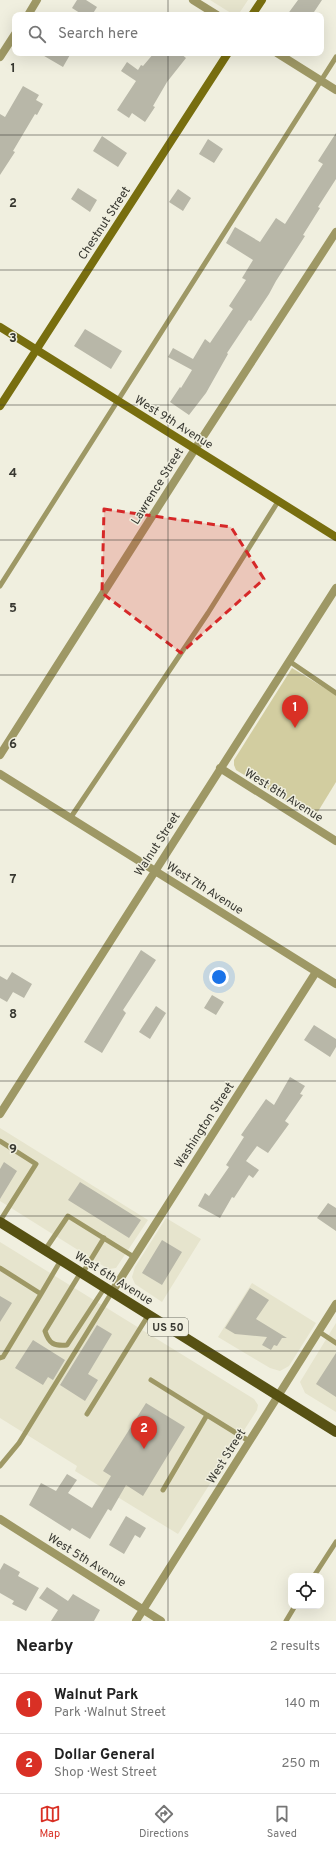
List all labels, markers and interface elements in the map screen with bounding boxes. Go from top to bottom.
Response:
search box [12,12,324,56]
icon: search [26,23,48,45]
text: Search here [58,25,138,44]
text: 1 [10,61,16,77]
street label: Chestnut Street [75,184,135,263]
text: 2 [9,196,17,212]
text: 3 [9,331,17,347]
street label: West 9th Avenue [131,392,216,453]
street label: Lawrence Street [128,445,188,528]
text: 4 [9,466,17,482]
text: 5 [9,601,17,617]
pin: 1 [282,695,308,728]
text: 6 [9,737,17,753]
street label: West 8th Avenue [241,765,326,826]
street label: Walnut Street [131,810,184,880]
street label: West 7th Avenue [163,859,246,919]
text: 7 [10,872,17,888]
your location [209,967,229,987]
text: 8 [9,1007,17,1023]
street label: Washington Street [171,1080,238,1171]
text: 9 [9,1142,17,1158]
street label: West 6th Avenue [71,1248,156,1309]
road number: US 50 [148,1318,188,1336]
pin: 2 [131,1416,157,1449]
street label: West Street [204,1426,250,1487]
street label: West 5th Avenue [44,1530,129,1591]
map controls [288,1573,324,1609]
button: locate [288,1573,324,1609]
text: Nearby [16,1636,73,1658]
text: 2 results [270,1639,320,1655]
text: Walnut Park [54,1686,138,1705]
text: 1 [26,1696,32,1712]
text: 140 m [285,1696,320,1712]
text: Park · Walnut Street [54,1705,166,1721]
text: Dollar General [54,1746,155,1765]
text: 2 [25,1756,33,1772]
text: 250 m [282,1756,320,1772]
text: Shop · West Street [54,1765,157,1781]
tab: Map [39,1803,61,1841]
tab: Directions [139,1803,189,1841]
tab: Saved [267,1803,297,1841]

